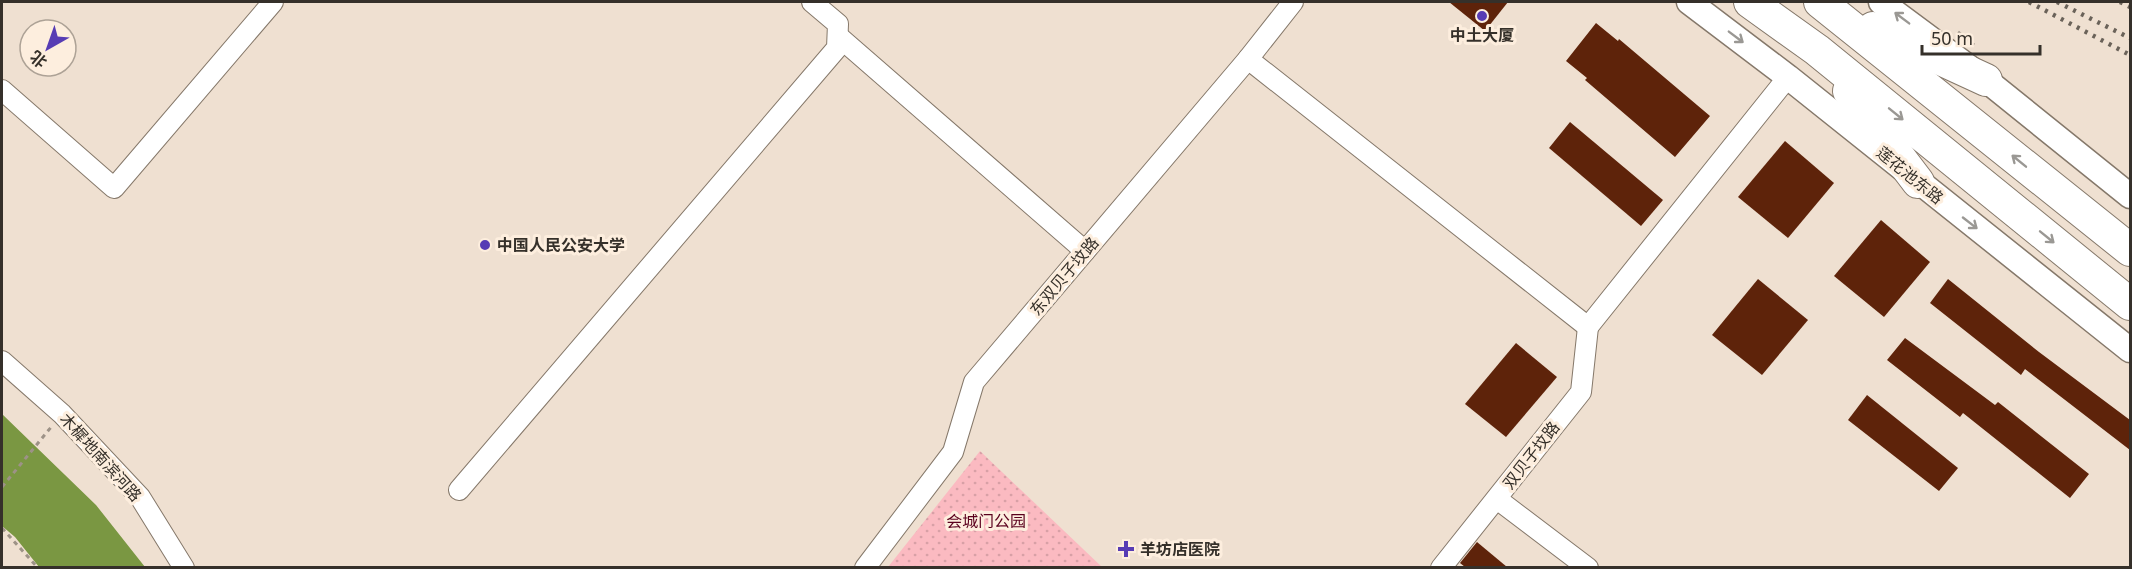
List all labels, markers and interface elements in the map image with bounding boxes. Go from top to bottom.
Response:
marker: 中土大厦 [1475,9,1489,23]
one-way arrow [1895,12,1911,24]
north arrow [18,18,78,78]
scale bar [1922,18,2040,56]
place label: 中土大厦 [1450,24,1514,46]
text: 50 m [1931,26,1973,50]
one-way arrow [1727,31,1743,43]
text: 北 [25,46,52,73]
one-way arrow [1888,108,1904,121]
street label: 莲花池东路 [1872,141,1948,209]
one-way arrow [2012,155,2028,168]
one-way arrow [1962,217,1978,230]
one-way arrow [2039,230,2055,243]
street label: 东双贝子坟路 [1025,232,1103,320]
place label: 中国人民公安大学 [497,234,625,256]
marker: 中国人民公安大学 [478,238,492,252]
street label: 木樨地南滨河路 [55,408,147,506]
street label: 双贝子坟路 [1498,417,1564,493]
park label: 会城门公园 [946,510,1026,532]
place label: 羊坊店医院 [1140,538,1220,560]
marker: 羊坊店医院 [1117,540,1135,558]

